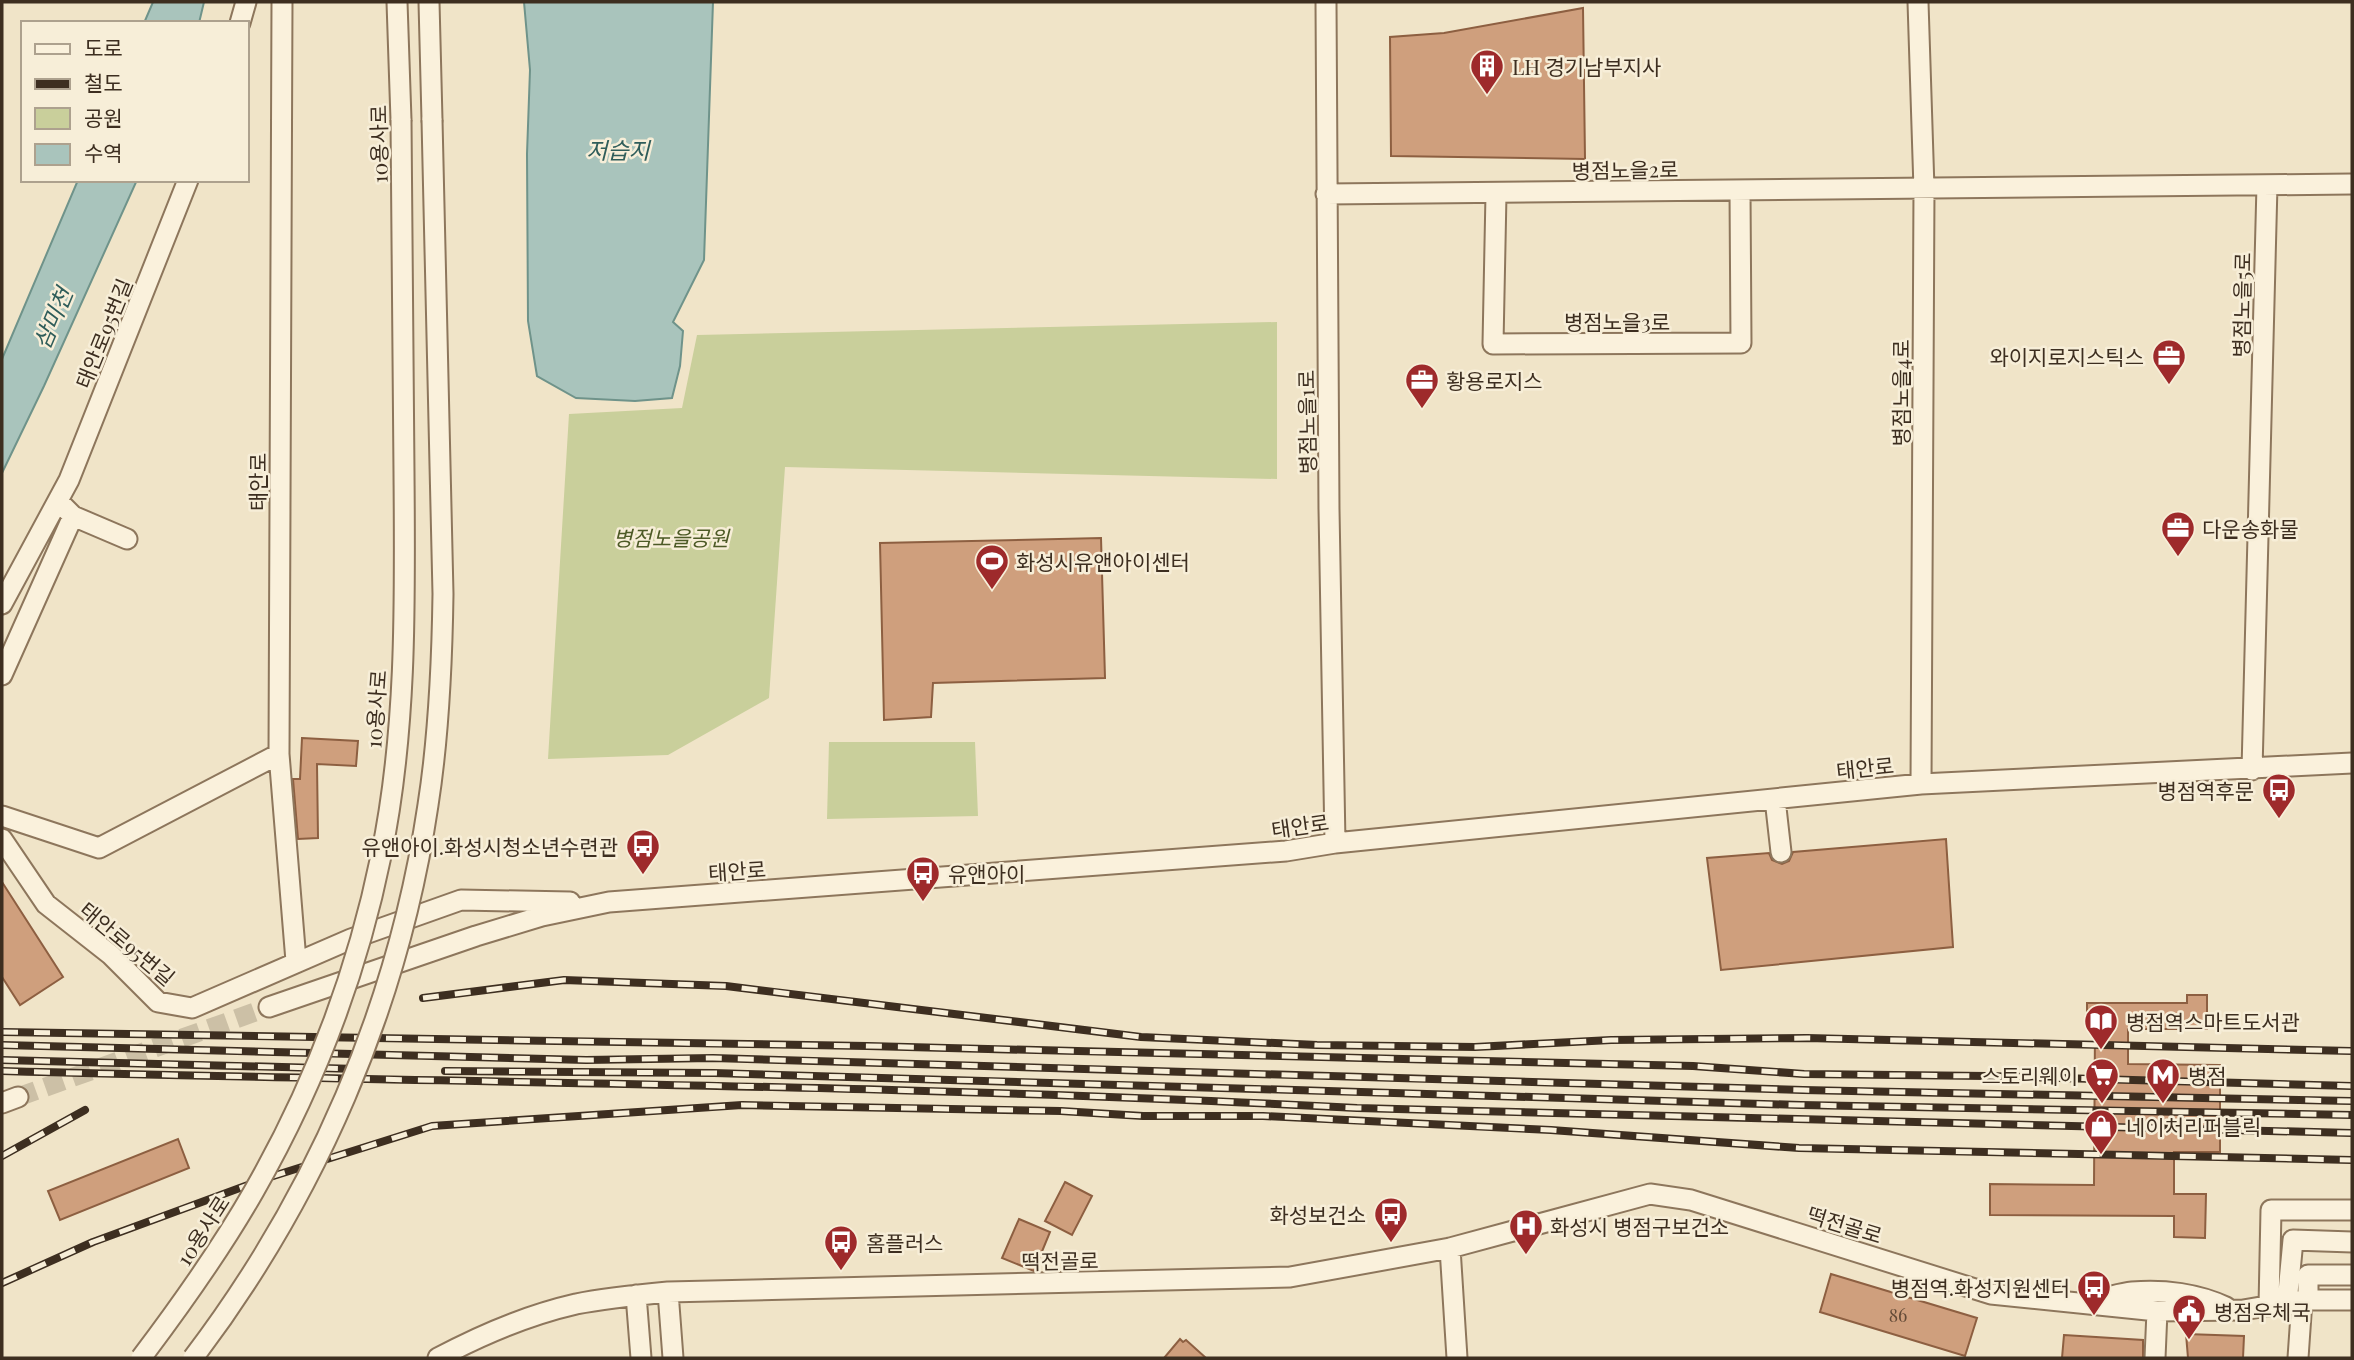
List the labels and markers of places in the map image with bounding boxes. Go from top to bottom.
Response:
building icon: LH 경기남부지사 [1468,47,1506,96]
place label: LH 경기남부지사 [1512,52,1661,80]
office icon: 와이지로지스틱스 [2150,337,2188,386]
place label: 와이지로지스틱스 [1989,342,2144,370]
office icon: 황용로지스 [1403,361,1441,410]
place label: 황용로지스 [1446,366,1543,394]
office icon: 다운송화물 [2159,509,2197,558]
place label: 다운송화물 [2202,514,2299,542]
sports icon: 화성시유앤아이센터 [973,542,1011,591]
place label: 화성시유앤아이센터 [1016,547,1190,575]
bus stop icon: 병점역후문 [2260,771,2298,820]
place label: 병점역후문 [2157,776,2254,804]
bus stop icon: 유앤아이.화성시청소년수련관 [624,827,662,876]
place label: 유앤아이.화성시청소년수련관 [362,832,618,860]
bus stop icon: 유앤아이 [904,854,942,903]
place label: 유앤아이 [948,859,1025,887]
library icon: 병점역스마트도서관 [2082,1002,2120,1051]
place label: 병점역스마트도서관 [2126,1007,2300,1035]
supermarket icon: 스토리웨이 [2083,1056,2121,1105]
metro station icon: 병점 [2144,1056,2182,1105]
place label: 스토리웨이 [1981,1061,2078,1089]
place label: 병점 [2188,1061,2227,1089]
shop icon: 네이처리퍼블릭 [2082,1107,2120,1156]
place label: 네이처리퍼블릭 [2126,1112,2261,1140]
bus stop icon: 화성보건소 [1372,1195,1410,1244]
place label: 화성보건소 [1269,1200,1366,1228]
hospital icon: 화성시 병점구보건소 [1507,1207,1545,1256]
place label: 화성시 병점구보건소 [1550,1212,1729,1240]
bus stop icon: 홈플러스 [822,1223,860,1272]
place label: 홈플러스 [866,1228,943,1256]
bus stop icon: 병점역.화성지원센터 [2075,1268,2113,1317]
place label: 병점역.화성지원센터 [1891,1273,2070,1301]
public building icon: 병점우체국 [2170,1292,2208,1341]
place label: 병점우체국 [2214,1297,2311,1325]

